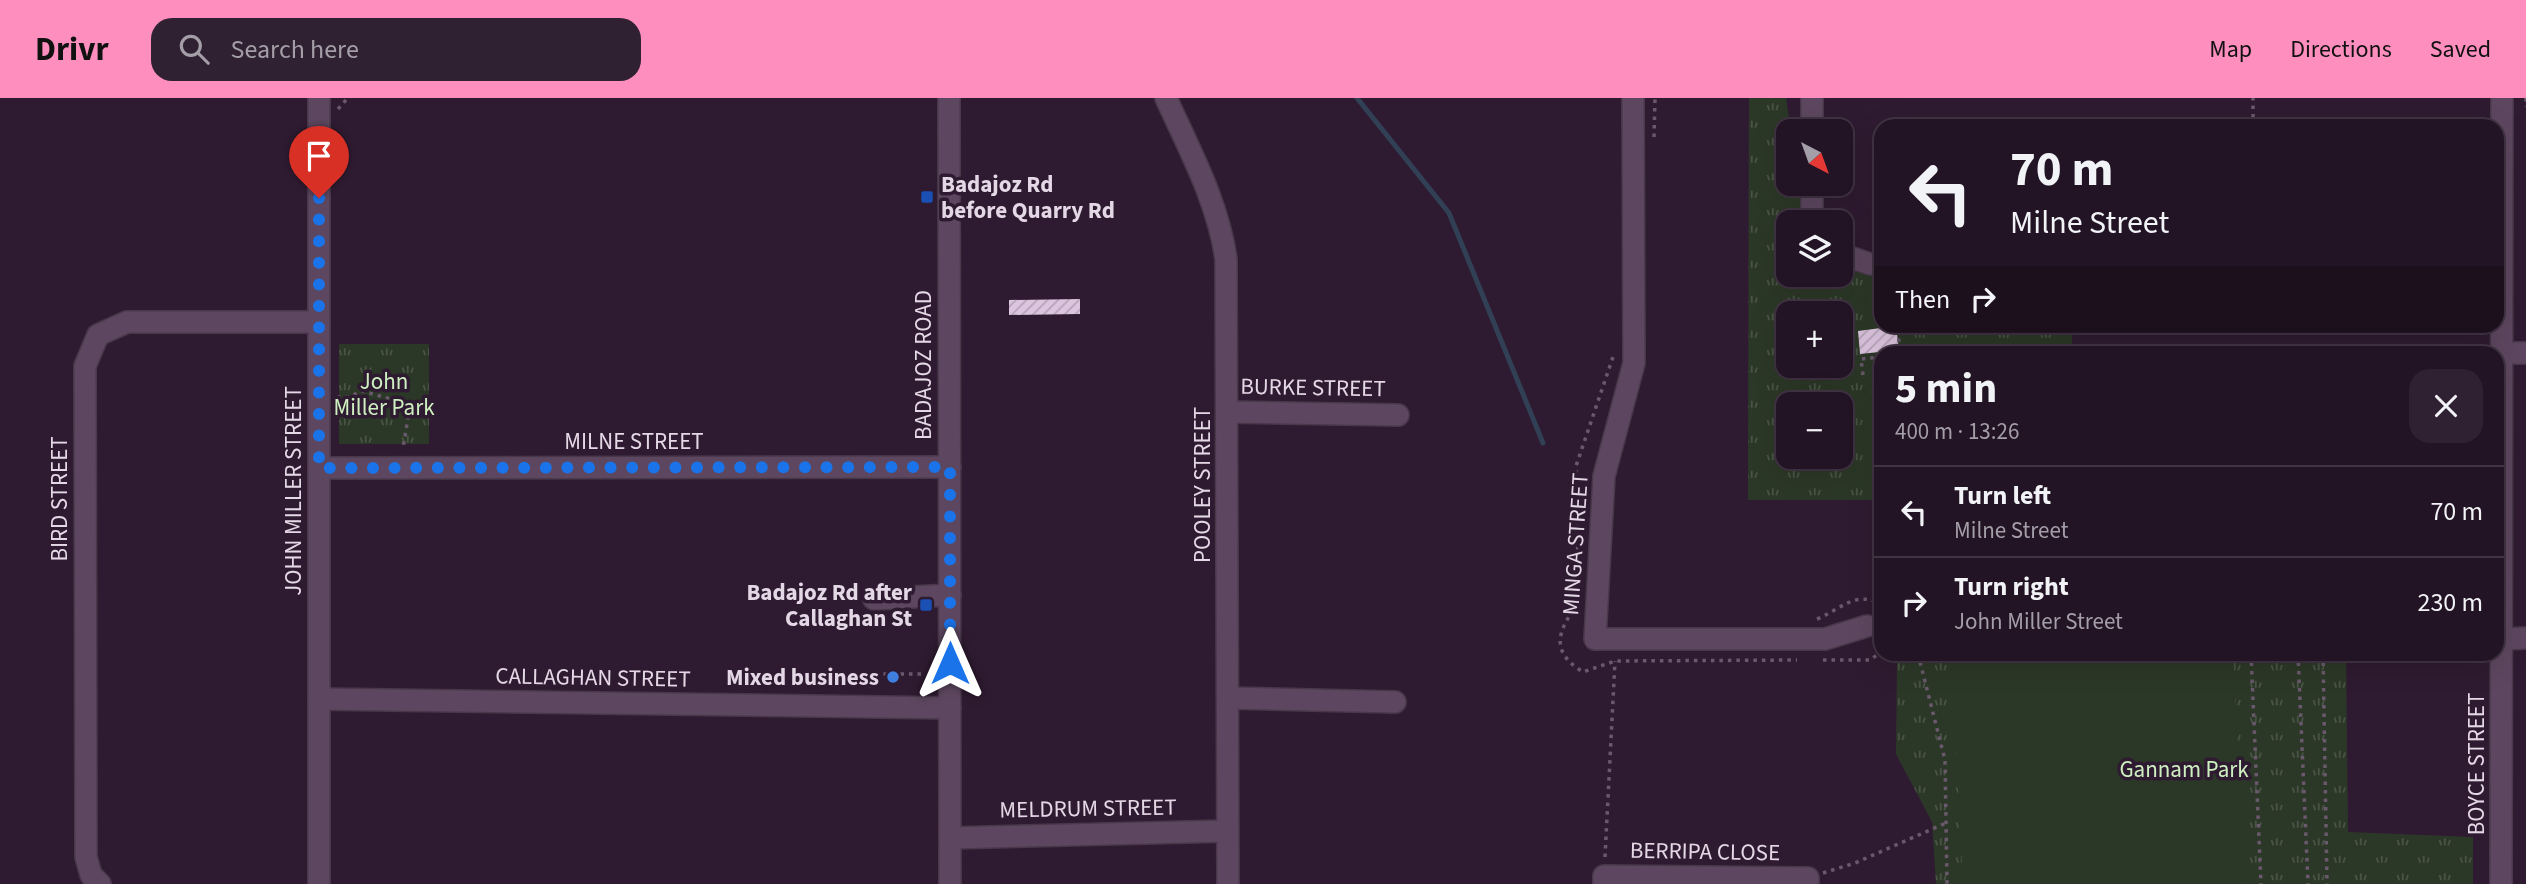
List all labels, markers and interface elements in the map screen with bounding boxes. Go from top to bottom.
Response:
search box [151,18,641,81]
text: Drivr [35,26,109,73]
icon: search [175,30,213,68]
text: Search here [231,31,359,68]
text: Map [2209,32,2252,67]
text: Directions [2290,32,2392,67]
text: Saved [2430,32,2491,67]
north arrow [1776,119,1853,196]
map controls [1776,119,1853,469]
pin [289,126,349,198]
text: 70 m [2010,135,2114,205]
icon: arrive [300,137,338,175]
icon: left [1895,147,1986,238]
place label: Badajoz Rd before Quarry Rd [941,168,1115,227]
marker: Badajoz Rd before Quarry Rd [919,189,935,205]
text: Milne Street [2010,200,2169,246]
button: layers [1776,210,1853,287]
icon: right [1964,280,2002,318]
text: Then [1895,281,1950,318]
street label: BADAJOZ ROAD [907,290,940,440]
button: + [1776,301,1853,378]
text: 5 min [1895,359,1997,419]
park label: John Miller Park [333,365,435,424]
button: close [2409,369,2483,443]
street label: BURKE STREET [1240,370,1386,405]
street label: JOHN MILLER STREET [277,386,310,596]
button: − [1776,392,1853,469]
street label: POOLEY STREET [1186,407,1219,563]
text: 400 m · 13:26 [1895,415,2019,448]
street label: MILNE STREET [564,425,704,458]
street label: BIRD STREET [43,436,76,562]
street label: MINGA STREET [1554,472,1597,616]
text: Turn left [1954,477,2051,514]
icon: left [1895,493,1933,531]
text: 70 m [2430,493,2483,530]
text: Milne Street [1954,514,2068,547]
text: Turn right [1954,568,2069,605]
place label: Badajoz Rd after Callaghan St [746,576,913,635]
icon: right [1895,584,1933,622]
text: 230 m [2417,584,2483,621]
marker: Badajoz Rd after Callaghan St [918,597,934,613]
text: John Miller Street [1954,605,2123,638]
position arrow [913,626,987,700]
street label: CALLAGHAN STREET [495,659,691,696]
place label: Mixed business [726,661,879,694]
marker: Mixed business [885,669,901,685]
street label: BOYCE STREET [2460,693,2493,835]
park label: Gannam Park [2119,753,2249,786]
street label: MELDRUM STREET [999,790,1177,827]
street label: BERRIPA CLOSE [1630,834,1780,869]

